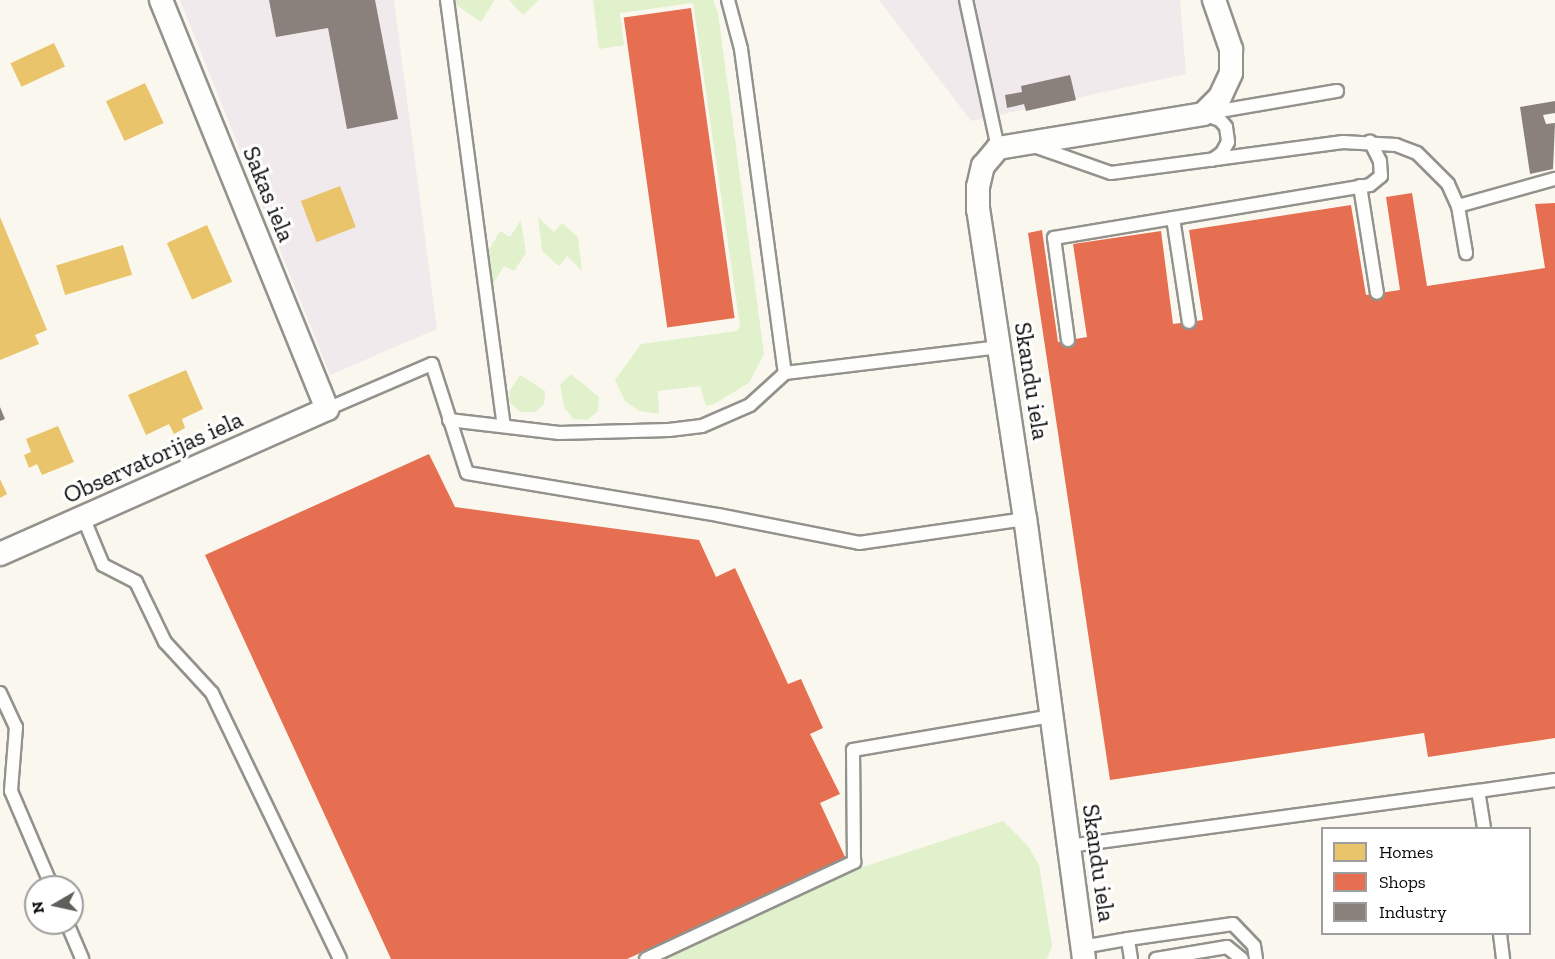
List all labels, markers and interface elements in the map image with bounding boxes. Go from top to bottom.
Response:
street label: Sakas iela [237,142,301,246]
street label: Skandu iela [1008,320,1056,442]
street label: Observatorijas iela [59,405,247,509]
street label: Skandu iela [1076,802,1122,924]
legend [1321,827,1531,935]
text: Homes [1379,841,1433,863]
text: Shops [1379,871,1426,893]
north arrow [24,875,84,935]
text: N [27,900,48,915]
text: Industry [1379,901,1446,923]

